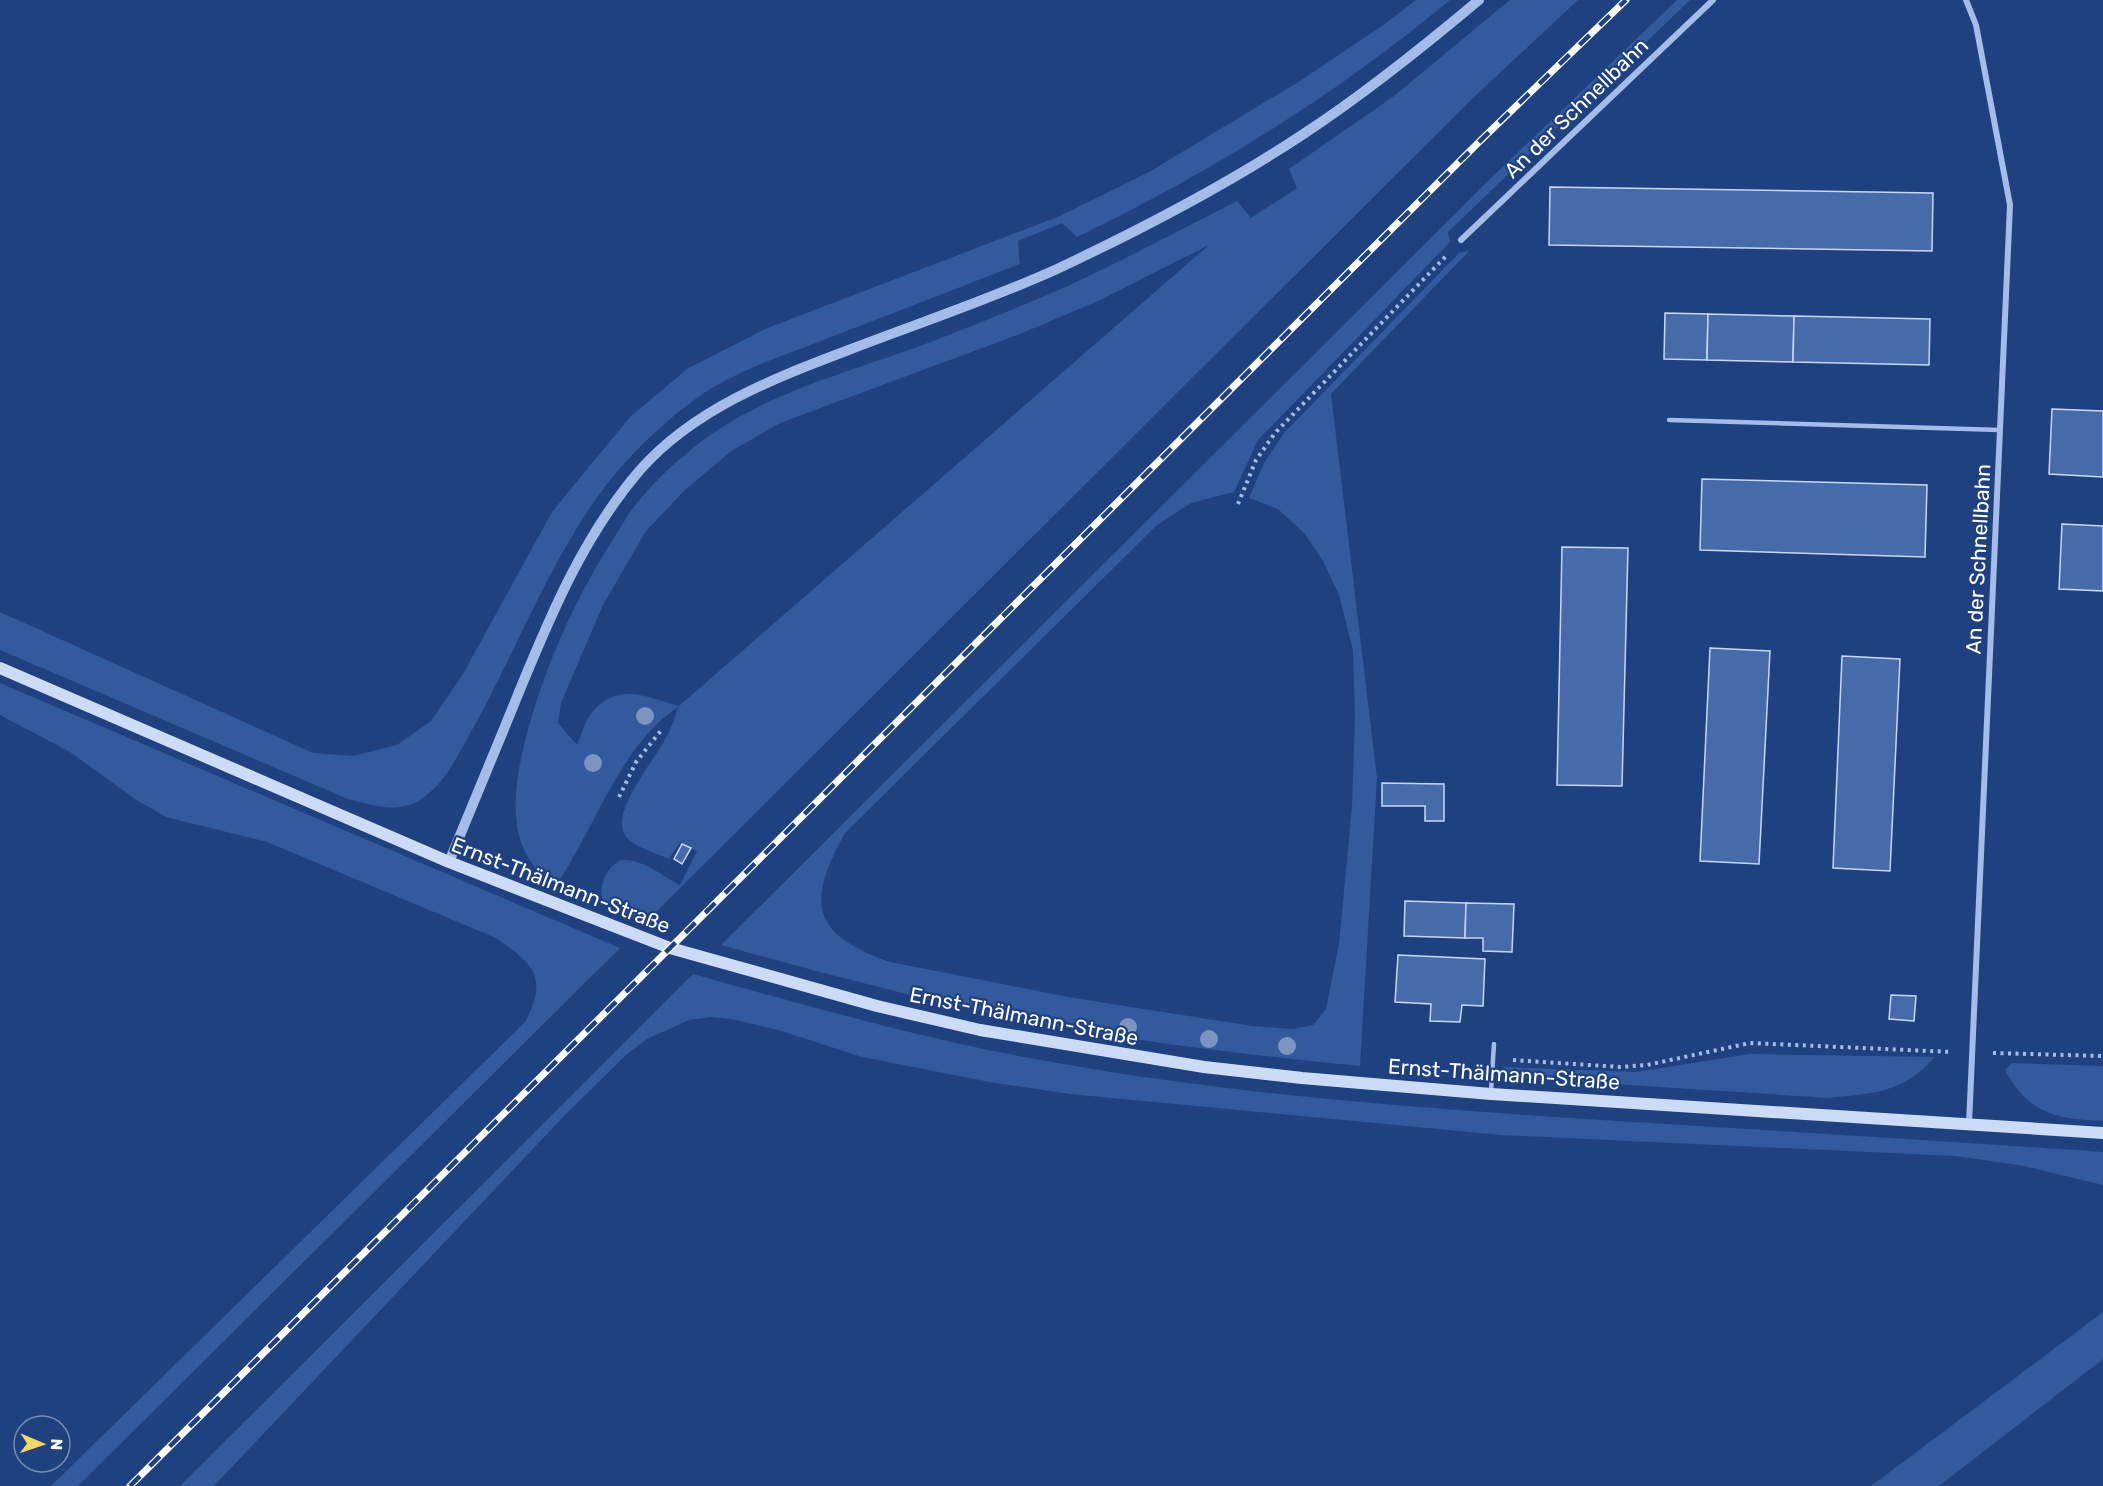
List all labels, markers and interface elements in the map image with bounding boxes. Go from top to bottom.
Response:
street label: An der Schnellbahn [1499,33,1653,183]
street label: An der Schnellbahn [1961,463,1995,655]
street label: Ernst-Thälmann-Straße [448,832,674,938]
street label: Ernst-Thälmann-Straße [908,982,1140,1050]
street label: Ernst-Thälmann-Straße [1387,1053,1621,1095]
north arrow [12,1414,72,1474]
text: N [47,1438,66,1451]

